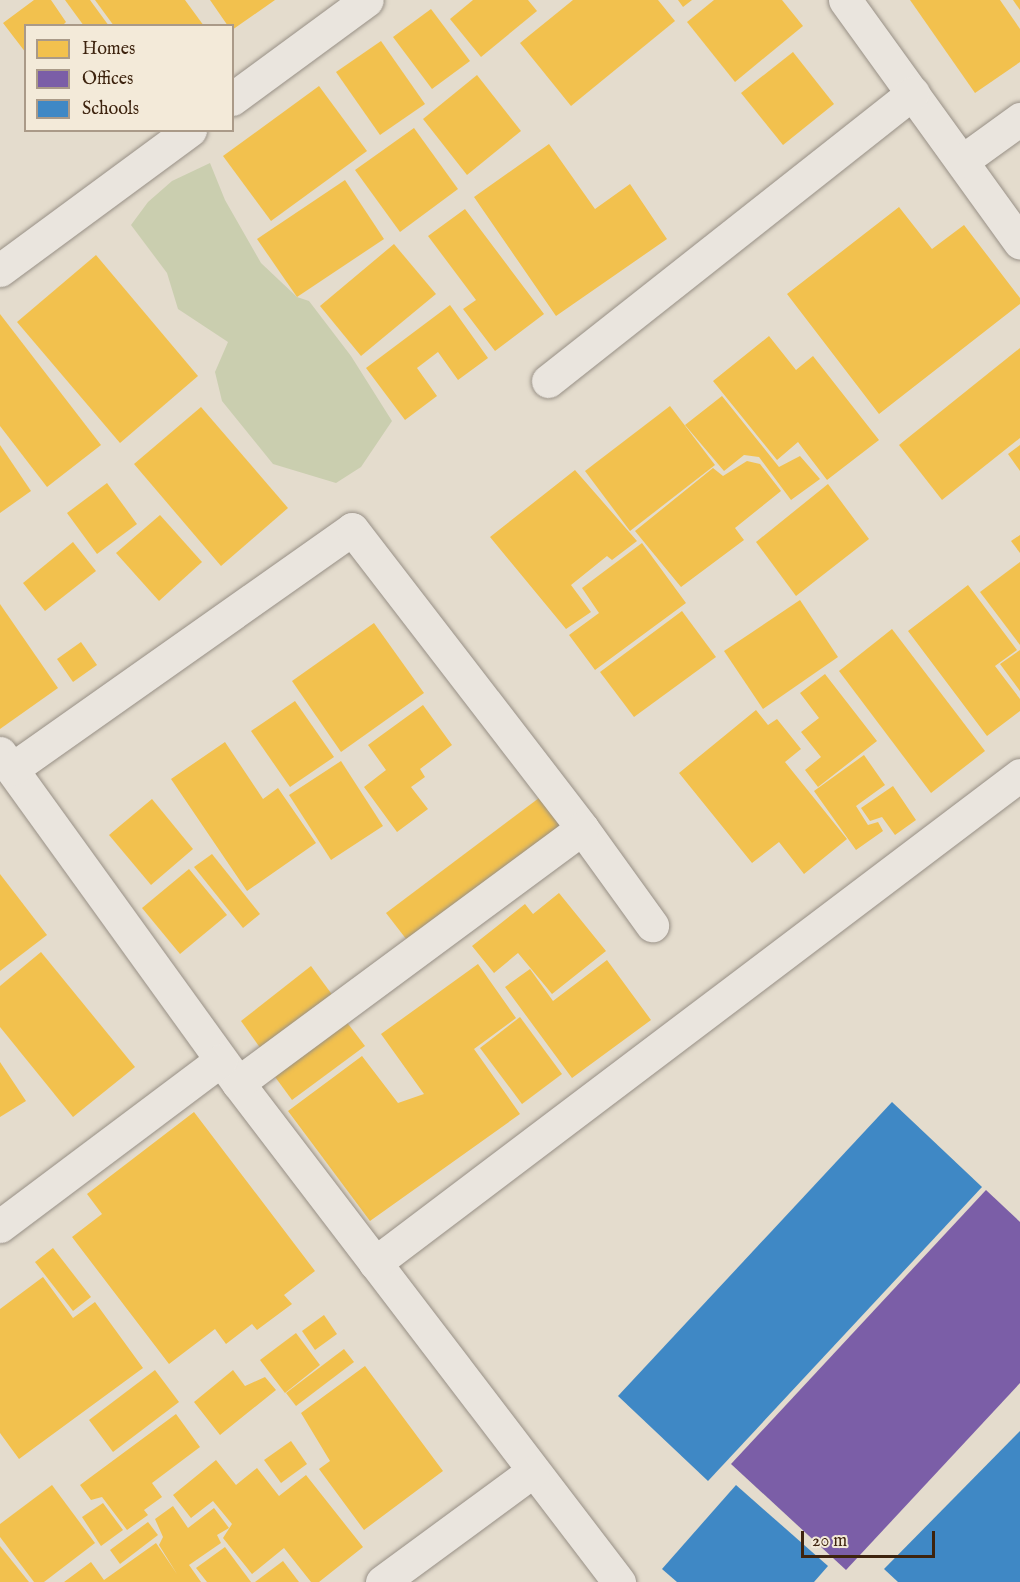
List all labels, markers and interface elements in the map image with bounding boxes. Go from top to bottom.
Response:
legend [24,24,234,132]
text: Homes [82,38,135,61]
text: Offices [82,68,133,91]
text: Schools [82,98,139,121]
scale bar [804,1519,938,1557]
text: 20 m [812,1530,847,1553]

